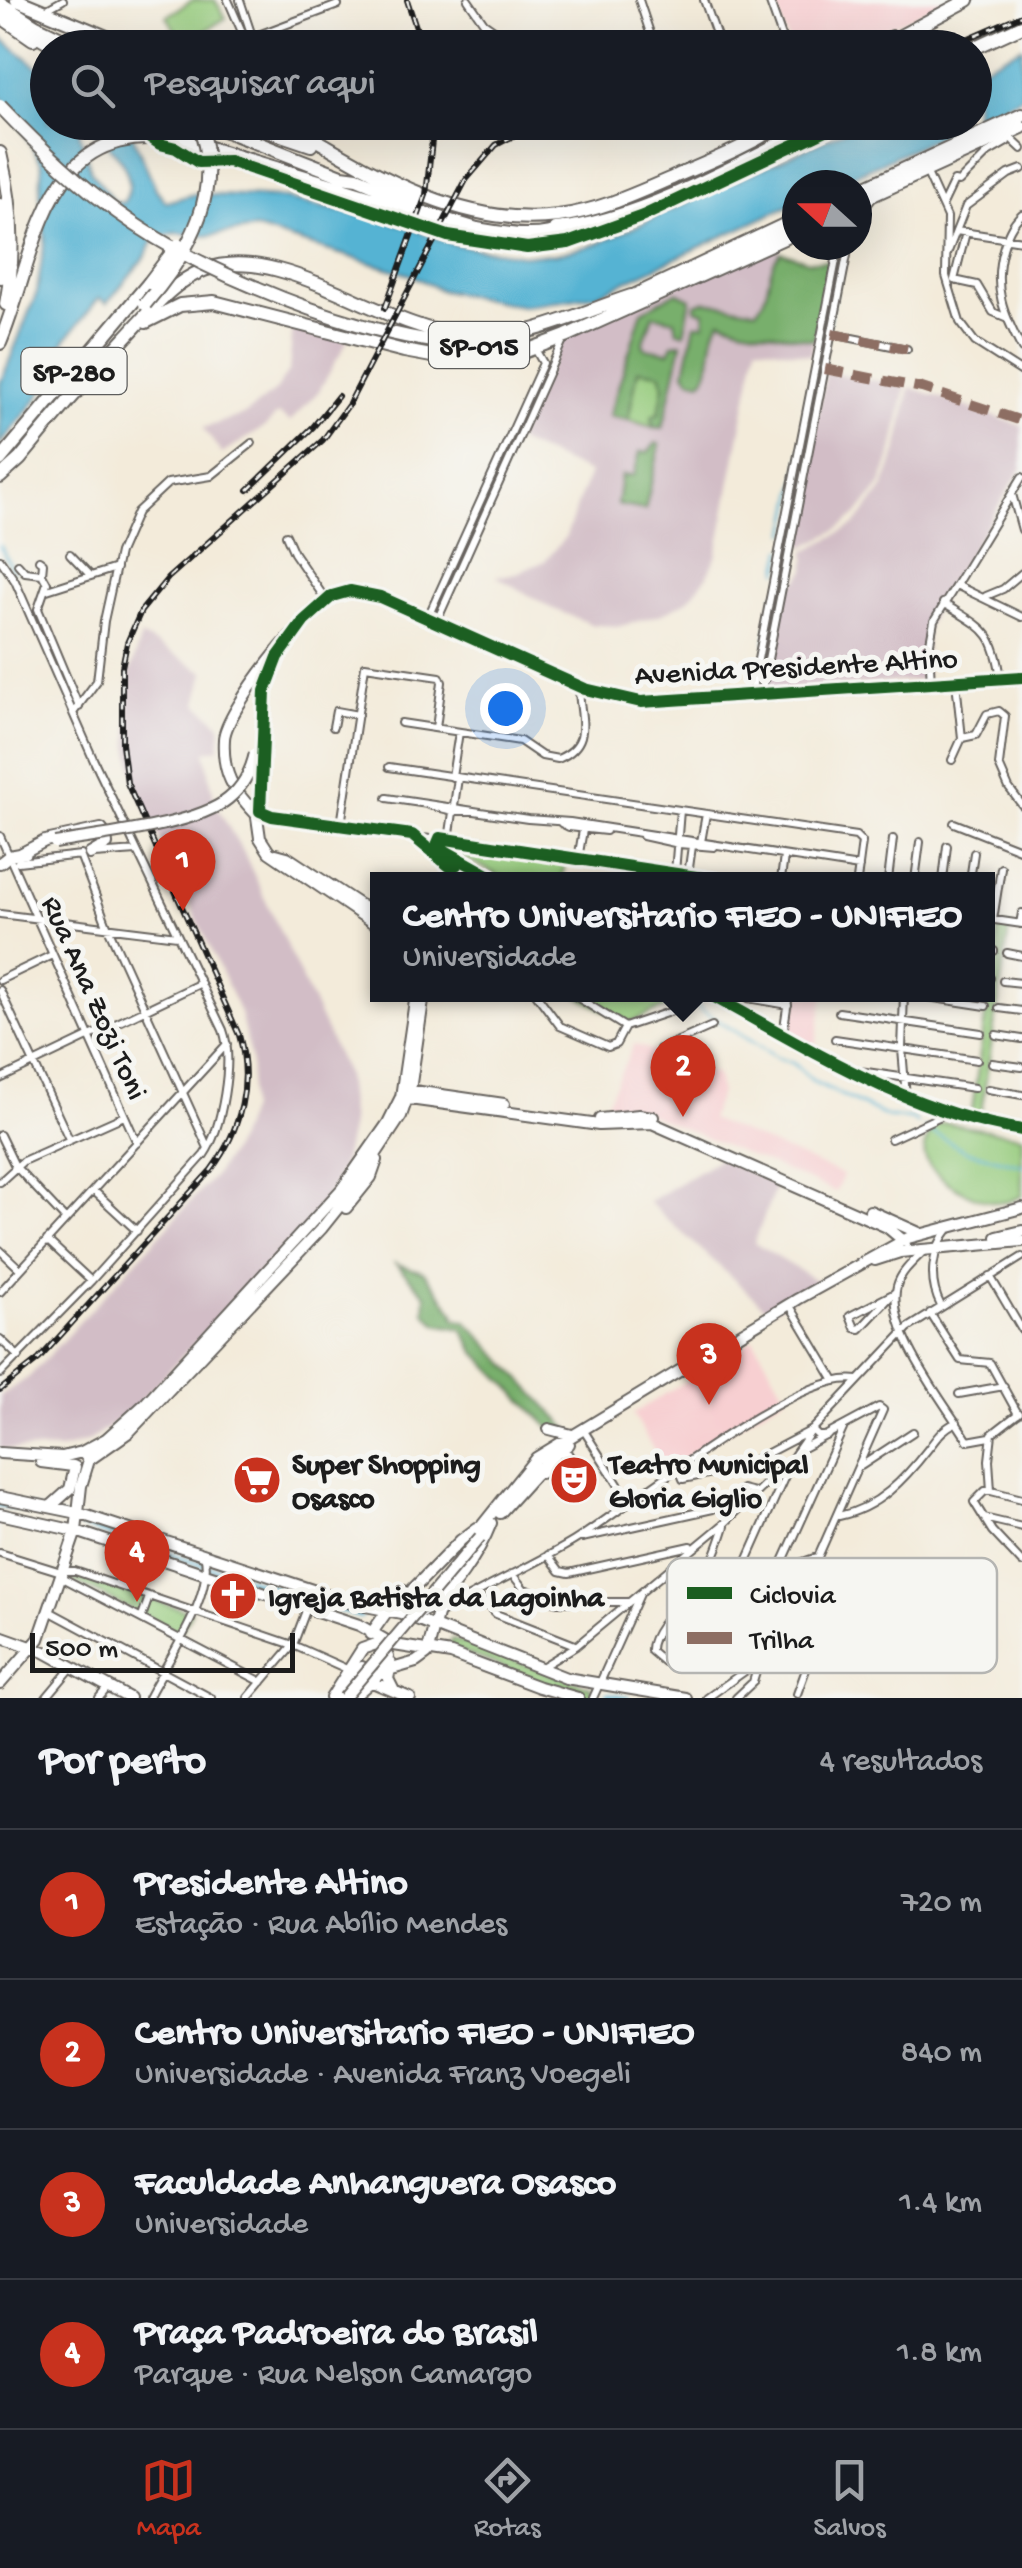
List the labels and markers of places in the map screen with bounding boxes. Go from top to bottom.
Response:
pin: 1 [150,828,216,911]
pin: 2 [650,1034,716,1117]
pin: 3 [676,1322,742,1405]
place label: Super Shopping Osasco [292,1450,481,1519]
place label: Teatro Municipal Gloria Giglio [607,1450,809,1519]
supermarket icon: Super Shopping Osasco [231,1454,283,1506]
theatre icon: Teatro Municipal Gloria Giglio [548,1454,600,1506]
pin: 4 [104,1520,170,1602]
church icon: Igreja Batista da Lagoinha [207,1570,259,1622]
place label: Igreja Batista da Lagoinha [268,1583,605,1618]

